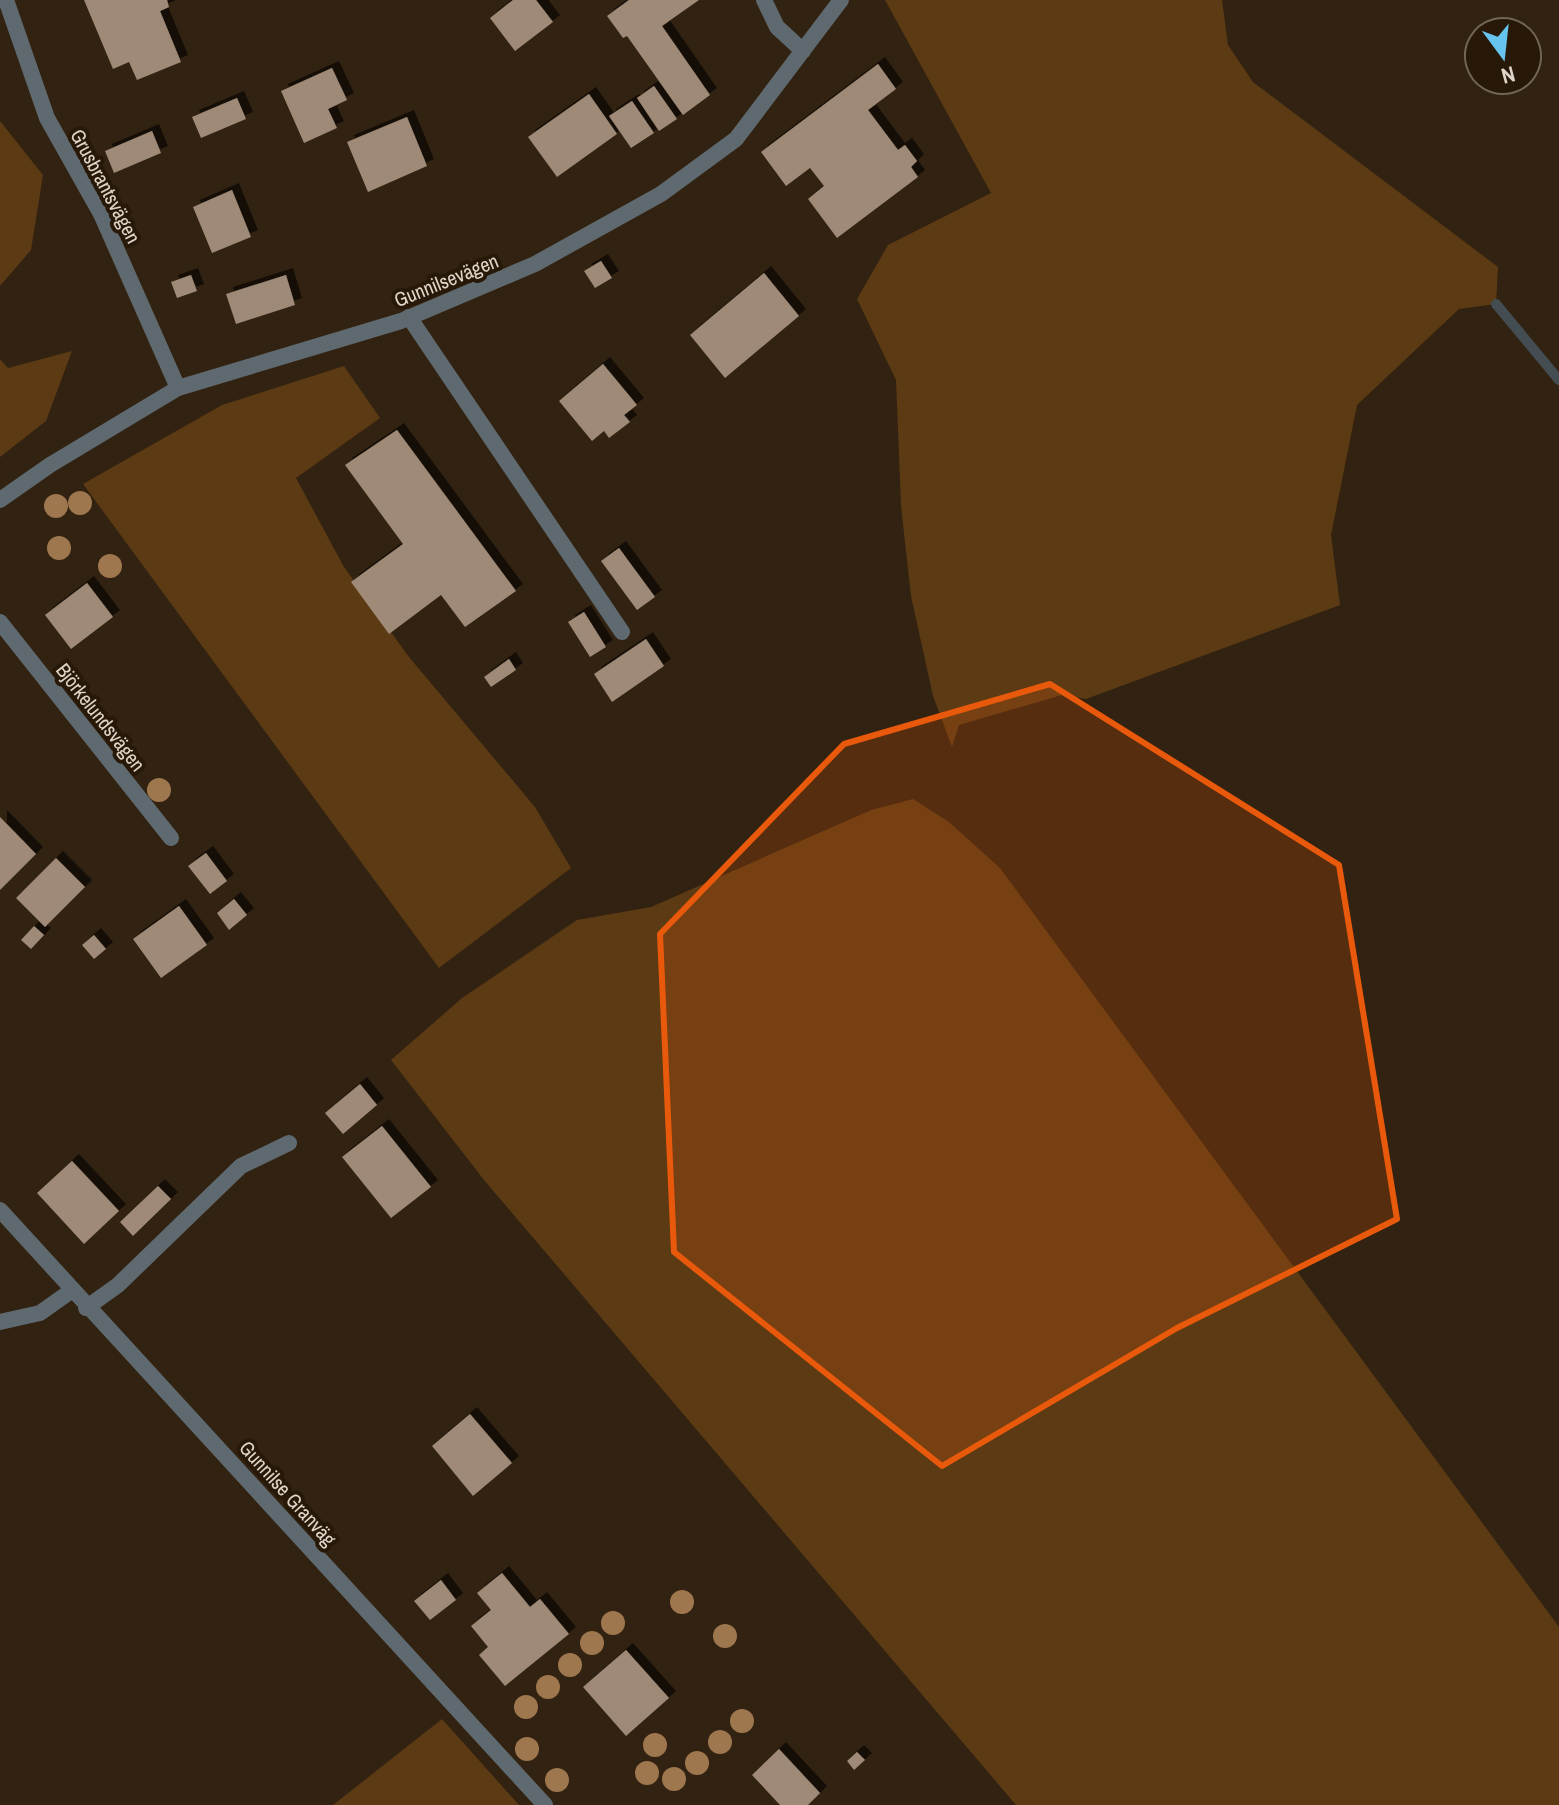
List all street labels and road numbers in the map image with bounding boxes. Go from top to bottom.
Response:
street label: Grusbrantsvägen [65,124,147,248]
street label: Gunnilsevägen [390,247,502,313]
street label: Björkelundsvägen [50,657,152,777]
street label: Gunnilse Granväg [233,1435,343,1551]

